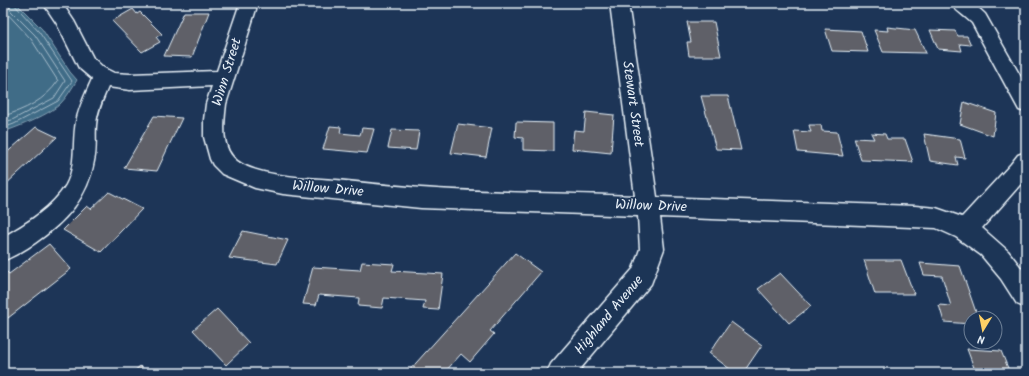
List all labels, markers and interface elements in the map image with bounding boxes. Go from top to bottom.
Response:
street label: Winn Street [206,35,248,109]
street label: Stewart Street [616,60,650,149]
street label: Willow Drive [291,175,365,203]
street label: Willow Drive [615,194,688,218]
street label: Highland Avenue [569,270,649,360]
north arrow [963,310,1003,350]
text: N [976,329,986,348]

